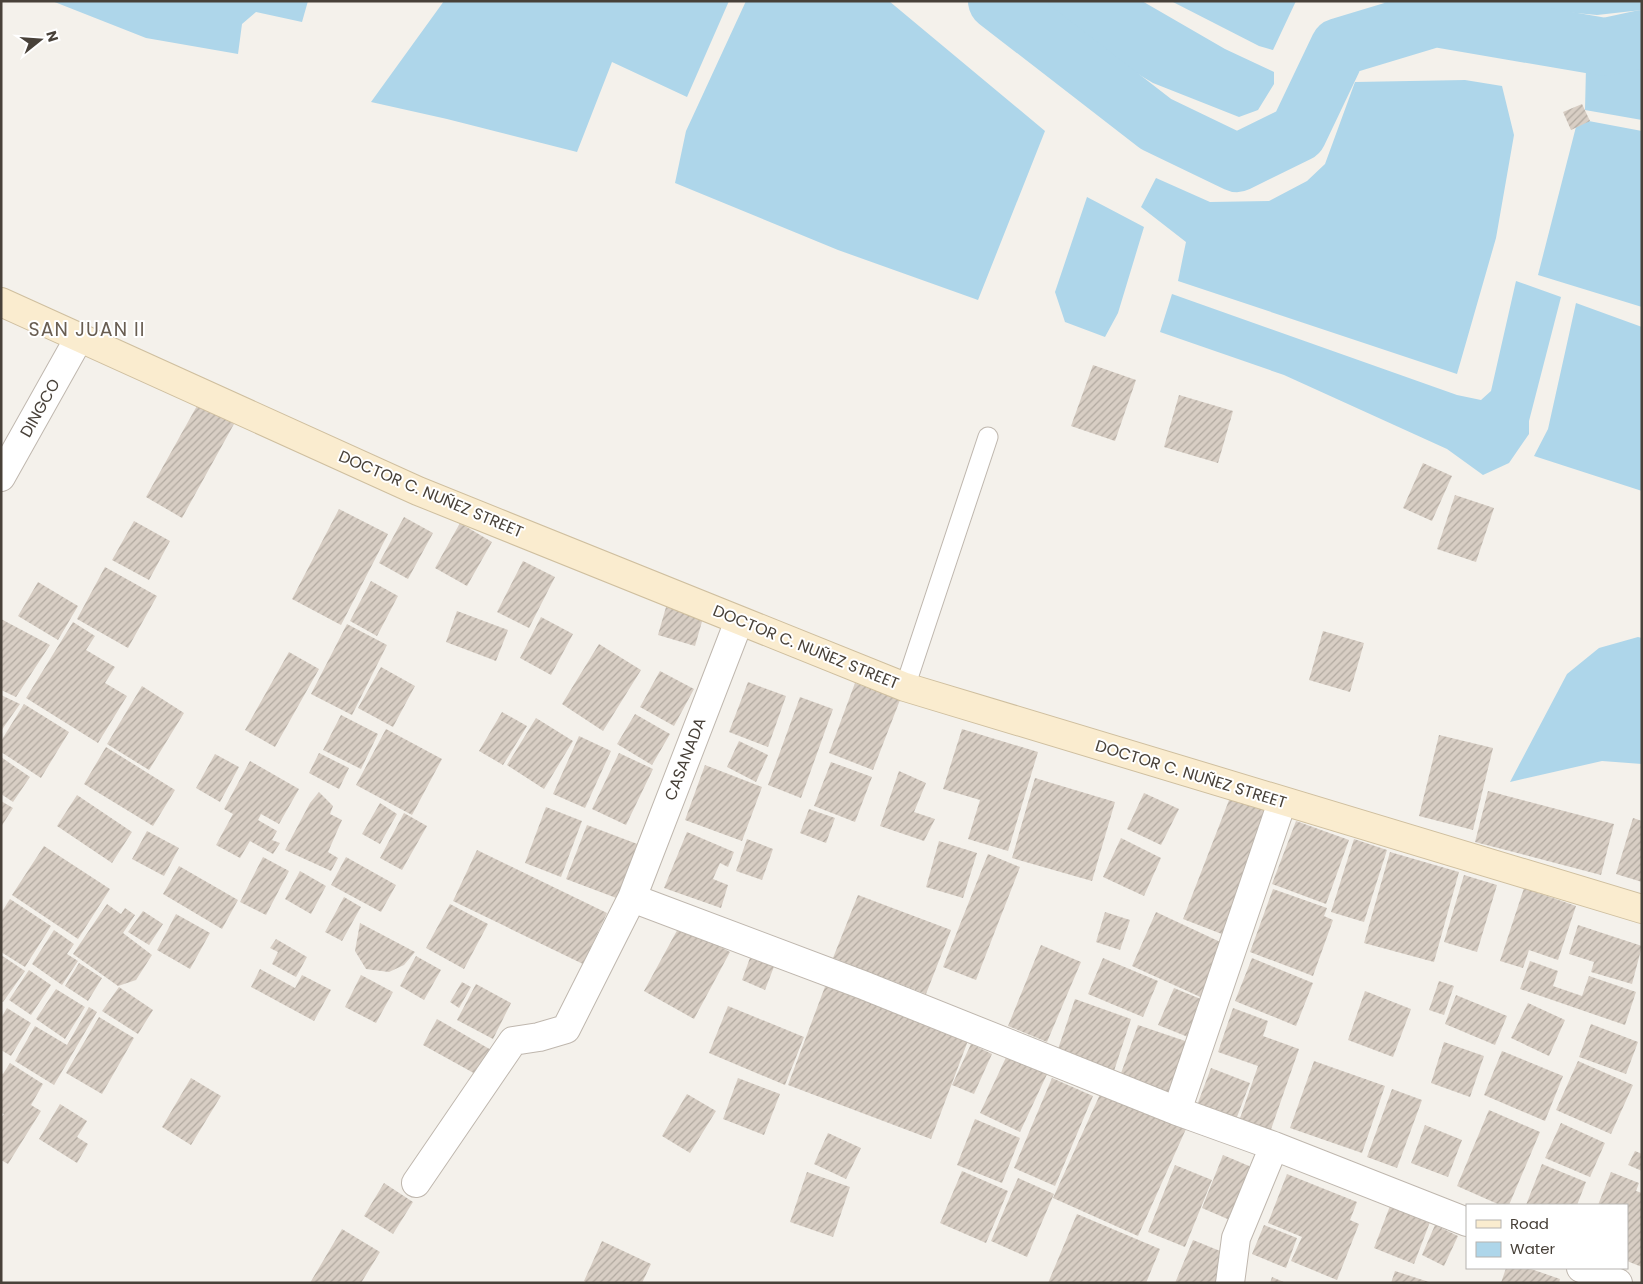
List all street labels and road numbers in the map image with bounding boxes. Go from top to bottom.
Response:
street label: DINGCO [14,374,66,442]
street label: DOCTOR C. NUÑEZ STREET [335,445,527,544]
street label: DOCTOR C. NUÑEZ STREET [710,599,903,695]
street label: CASANADA [659,714,711,804]
street label: DOCTOR C. NUÑEZ STREET [1093,734,1290,814]

